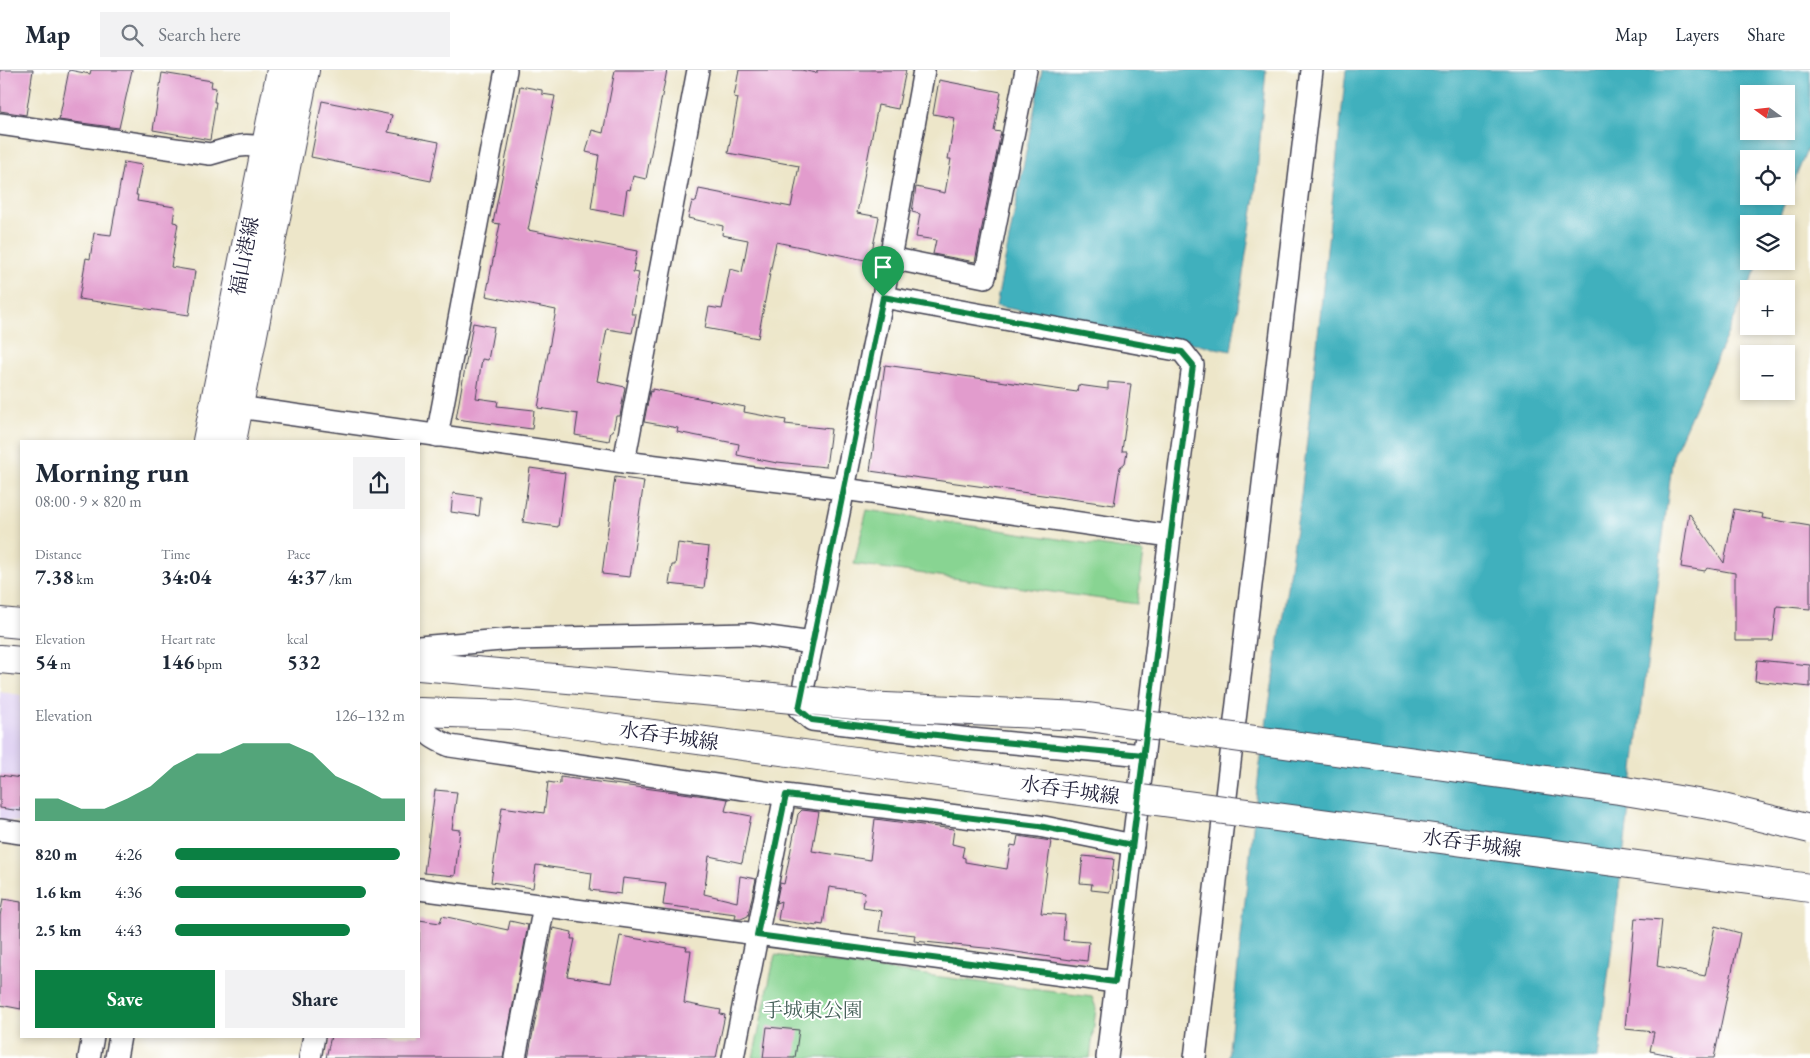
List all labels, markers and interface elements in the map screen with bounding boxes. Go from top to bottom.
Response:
search box [100,12,450,57]
text: Map [25,19,70,50]
icon: search [118,21,146,49]
text: Search here [158,22,241,47]
text: Map [1615,23,1647,46]
text: Layers [1675,23,1719,46]
text: Share [1747,23,1785,46]
north arrow [1740,85,1795,140]
map controls [1740,85,1795,400]
button: locate [1740,150,1795,205]
street label: 福山港線 [224,214,264,298]
button: layers [1740,215,1795,270]
pin [862,246,904,297]
icon: arrive [869,253,897,281]
button: + [1740,280,1795,335]
button: − [1740,345,1795,400]
text: Morning run [35,454,189,490]
button: share [353,457,405,509]
text: 08:00 · 9 × 820 m [35,491,142,512]
text: Distance [35,545,82,563]
text: Time [161,545,190,563]
text: Pace [287,545,311,563]
text: 7.38 [35,563,74,590]
text: 34:04 [161,563,211,590]
text: 4:37 [287,563,326,590]
text: km [74,570,94,588]
text: /km [326,570,352,588]
text: Elevation [35,630,85,648]
text: Heart rate [161,630,215,648]
text: kcal [287,630,308,648]
text: 54 [35,648,57,675]
text: 146 [161,648,194,675]
text: 532 [287,648,320,675]
text: m [57,655,71,673]
text: bpm [194,655,223,673]
text: Elevation [35,705,93,726]
text: 126–132 m [334,705,405,726]
street label: 水呑手城線 [618,716,720,756]
street label: 水呑手城線 [1019,770,1121,810]
street label: 水呑手城線 [1421,823,1523,863]
text: 820 m [35,844,77,865]
text: 4:26 [115,844,142,865]
text: 1.6 km [35,882,81,903]
text: 4:36 [115,882,142,903]
text: 2.5 km [35,920,81,941]
text: 4:43 [115,920,142,941]
button: Save [35,970,215,1028]
button: Share [225,970,405,1028]
park label: 手城東公園 [763,997,863,1023]

